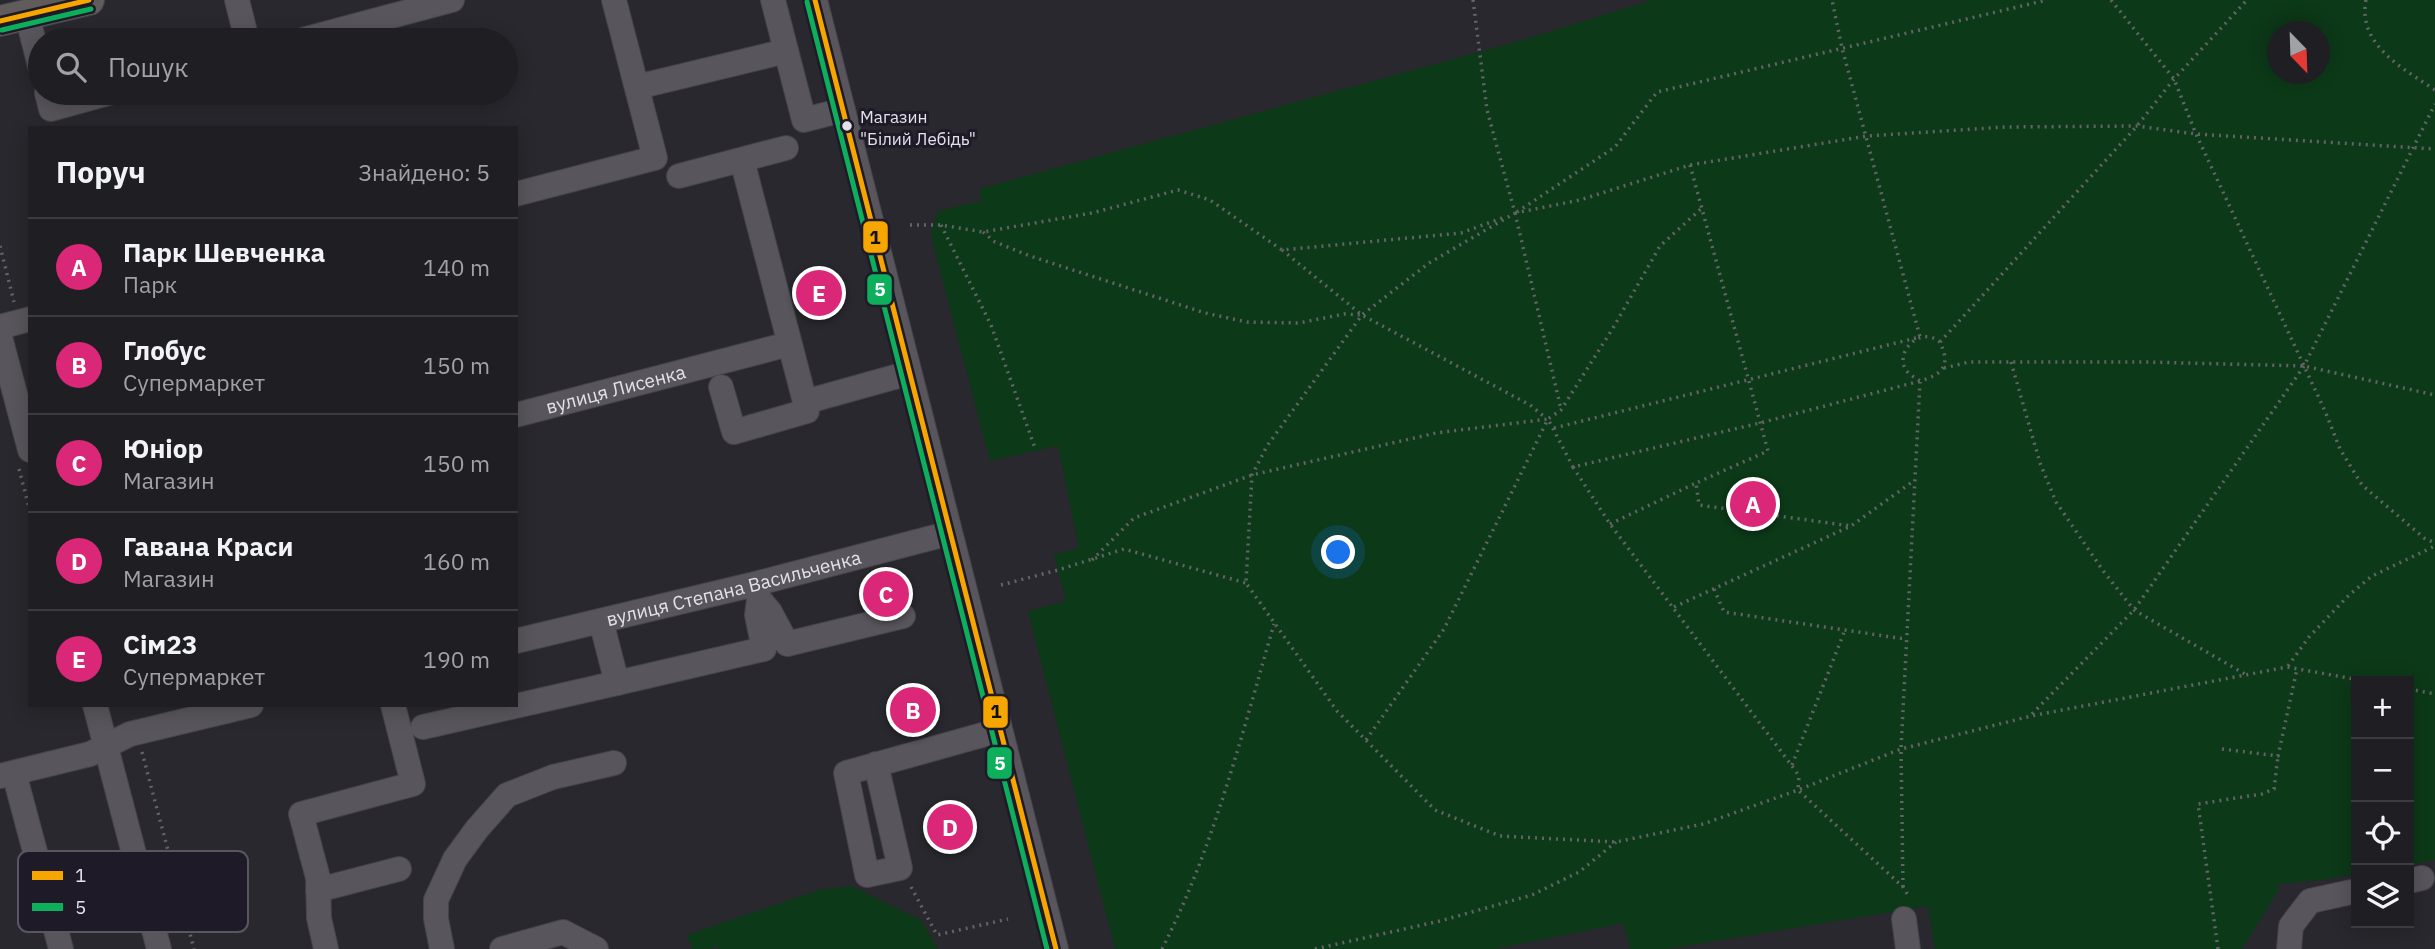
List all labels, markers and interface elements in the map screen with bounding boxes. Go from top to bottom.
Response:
north arrow [2267,21,2330,84]
search box [28,28,518,105]
icon: search [52,48,90,86]
text: Пошук [108,50,189,84]
place label: Магазин "Білий Лебідь" [860,106,976,150]
marker: Магазин "Білий Лебідь" [840,119,854,133]
text: Поруч [56,152,146,191]
text: Знайдено: 5 [358,157,490,187]
line badge: 1 [862,220,889,254]
text: 1 [869,225,881,249]
text: Парк Шевченка [123,235,325,269]
text: A [71,252,87,282]
text: 140 m [423,252,490,282]
pin: E [796,267,842,319]
text: Парк [123,269,177,299]
line badge: 5 [866,273,893,306]
text: 5 [874,277,886,301]
text: Глобус [123,333,207,367]
text: B [71,350,87,380]
text: 150 m [423,350,490,380]
street label: вулиця Лисенка [543,359,688,419]
text: Супермаркет [123,367,265,397]
text: Юніор [123,431,203,465]
text: C [72,448,86,478]
text: 150 m [423,448,490,478]
text: Магазин [123,465,214,495]
pin: A [1730,478,1776,530]
text: Гавана Краси [123,529,293,563]
your location [1321,535,1355,569]
street label: вулиця Степана Васильченка [604,545,863,631]
text: D [71,546,87,576]
text: 160 m [423,546,490,576]
text: Магазин [123,563,214,593]
pin: C [863,568,909,620]
text: Сім23 [123,627,197,661]
text: E [72,644,86,674]
text: 190 m [423,644,490,674]
text: Супермаркет [123,661,265,691]
map controls [2351,676,2414,928]
button: + [2351,676,2414,739]
pin: B [890,684,936,736]
line badge: 1 [982,695,1009,729]
text: 1 [990,699,1002,723]
button: − [2351,739,2414,802]
line badge: 5 [986,746,1013,780]
text: 5 [994,751,1006,775]
pin: D [927,801,973,853]
button: locate [2351,802,2414,865]
legend [18,851,248,932]
text: 1 [75,863,86,887]
button: layers [2351,865,2414,928]
text: 5 [75,895,86,919]

